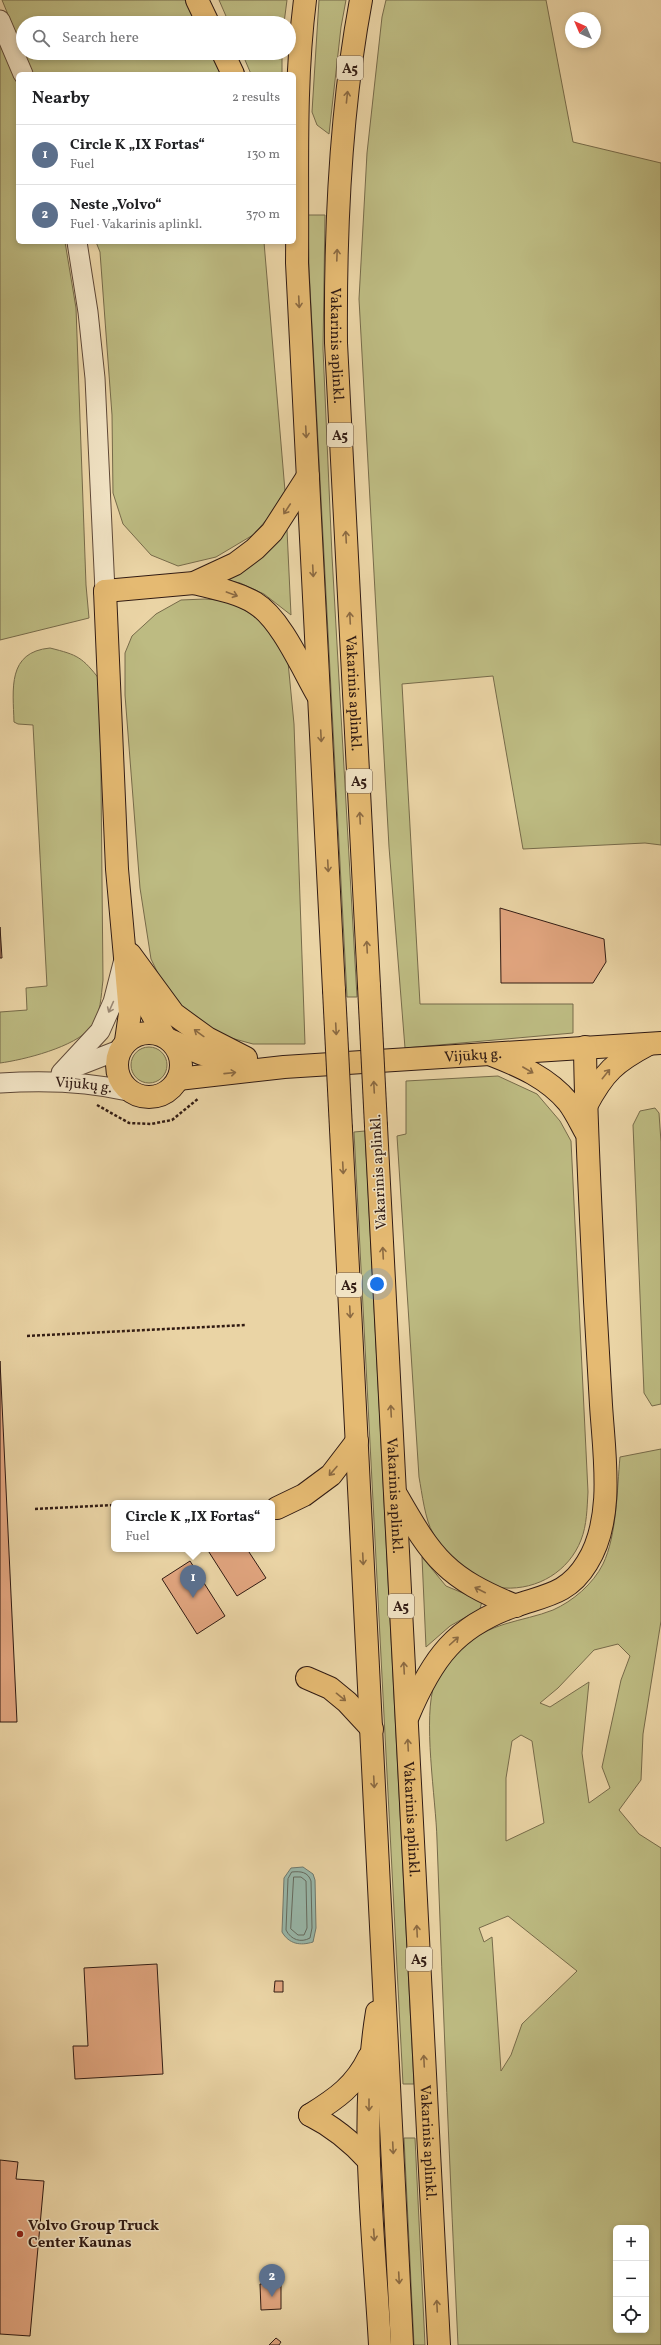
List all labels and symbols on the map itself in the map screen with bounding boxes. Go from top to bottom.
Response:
north arrow [565,12,601,48]
road number: A5 [337,56,363,80]
one-way arrow [344,91,351,104]
one-way arrow [333,249,340,262]
street label: Vakarinis aplinkl. [324,288,348,404]
one-way arrow [296,295,303,308]
road number: A5 [327,423,353,447]
one-way arrow [302,425,309,438]
one-way arrow [283,503,291,514]
one-way arrow [342,531,349,544]
one-way arrow [309,564,316,577]
one-way arrow [225,590,237,598]
one-way arrow [346,612,354,625]
street label: Vakarinis aplinkl. [339,635,366,752]
one-way arrow [317,729,325,742]
road number: A5 [346,769,372,793]
one-way arrow [357,812,364,825]
one-way arrow [324,859,331,872]
one-way arrow [364,941,371,954]
one-way arrow [107,1001,114,1013]
one-way arrow [332,1022,339,1035]
one-way arrow [194,1029,205,1037]
street label: Vijūkų g. [444,1044,502,1069]
one-way arrow [522,1067,534,1075]
one-way arrow [223,1069,236,1077]
one-way arrow [601,1069,610,1079]
street label: Vijūkų g. [55,1073,114,1100]
one-way arrow [371,1081,378,1094]
street label: Vakarinis aplinkl. [366,1114,393,1230]
one-way arrow [339,1161,347,1174]
one-way arrow [379,1247,386,1260]
road number: A5 [336,1273,362,1297]
your location [367,1274,387,1294]
one-way arrow [347,1305,354,1318]
one-way arrow [387,1405,394,1418]
street label: Vakarinis aplinkl. [380,1437,407,1554]
one-way arrow [328,1466,337,1477]
one-way arrow [359,1552,367,1565]
pin: 1 [180,1565,206,1598]
one-way arrow [474,1586,486,1593]
road number: A5 [388,1594,414,1618]
one-way arrow [449,1636,460,1645]
one-way arrow [400,1662,407,1675]
one-way arrow [335,1692,346,1701]
one-way arrow [404,1739,411,1752]
street label: Vakarinis aplinkl. [397,1761,424,1878]
one-way arrow [370,1775,378,1788]
one-way arrow [414,1925,421,1938]
road number: A5 [406,1947,432,1971]
one-way arrow [421,2055,428,2068]
street label: Vakarinis aplinkl. [414,2084,441,2201]
one-way arrow [365,2098,373,2111]
one-way arrow [389,2141,397,2154]
place label: Volvo Group Truck Center Kaunas [28,2216,159,2254]
one-way arrow [370,2228,377,2241]
marker: Volvo Group Truck Center Kaunas [15,2229,25,2239]
pin: 2 [259,2264,285,2297]
one-way arrow [395,2271,403,2284]
one-way arrow [433,2300,441,2313]

